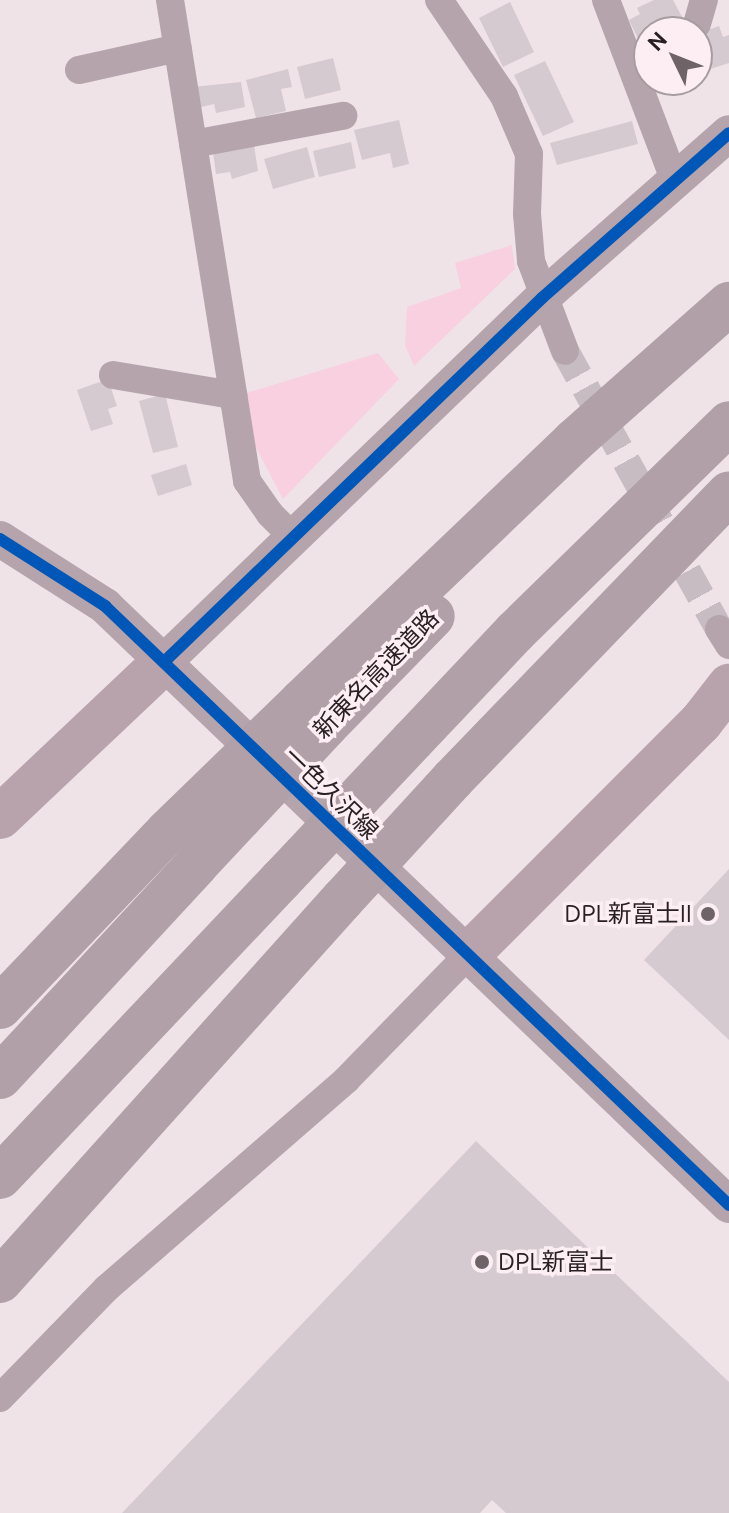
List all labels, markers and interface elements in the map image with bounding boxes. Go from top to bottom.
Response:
north arrow [633,16,713,96]
text: N [642,26,671,55]
street label: 新東名高速道路 [307,604,445,744]
street label: 一色久沢線 [278,741,384,845]
place label: DPL新富士II [564,900,692,928]
marker: DPL新富士II [699,905,717,923]
place label: DPL新富士 [498,1248,614,1276]
marker: DPL新富士 [473,1253,491,1271]

